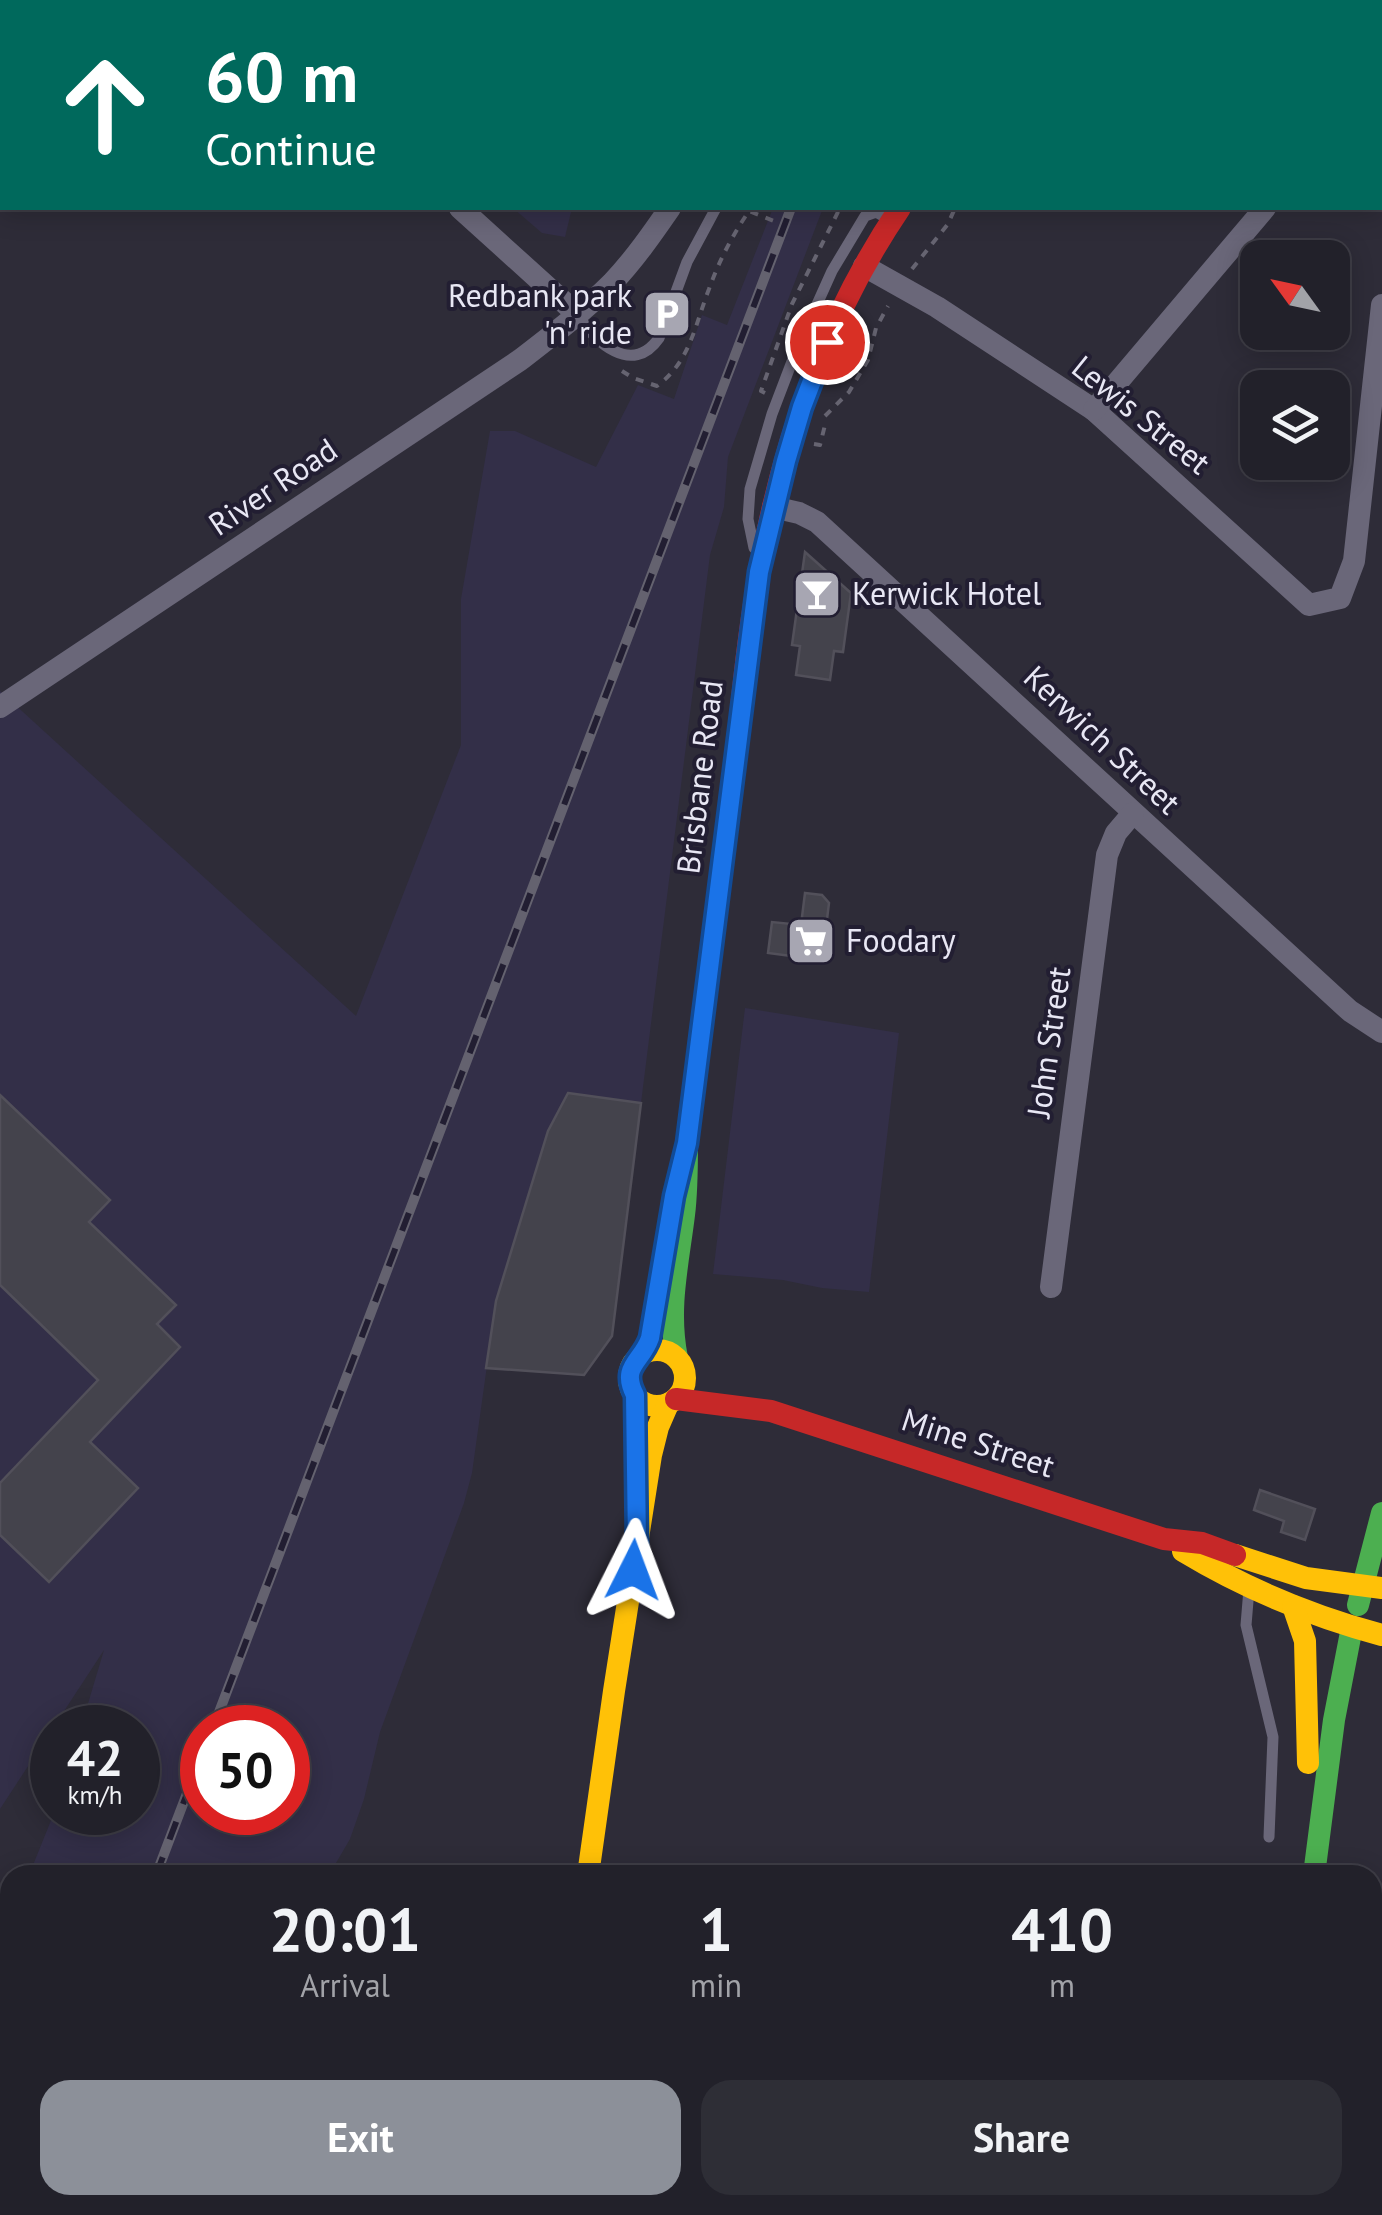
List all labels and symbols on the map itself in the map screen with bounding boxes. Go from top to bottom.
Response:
north arrow [1240,240,1350,350]
place label: Redbank park 'n' ride [448,274,633,353]
parking icon: Redbank park 'n' ride [641,288,693,340]
pin [785,300,870,385]
street label: Lewis Street [1064,346,1220,483]
street label: River Road [200,428,345,544]
bar icon: Kerwick Hotel [791,568,843,620]
place label: Kerwick Hotel [852,572,1042,614]
street label: Kerwich Street [1015,656,1190,823]
street label: Brisbane Road [666,678,732,876]
supermarket icon: Foodary [785,915,837,967]
place label: Foodary [846,919,956,961]
street label: John Street [1016,964,1079,1122]
street label: Mine Street [897,1398,1060,1486]
position arrow [581,1518,685,1622]
speed limit sign: 50 [180,1705,310,1835]

